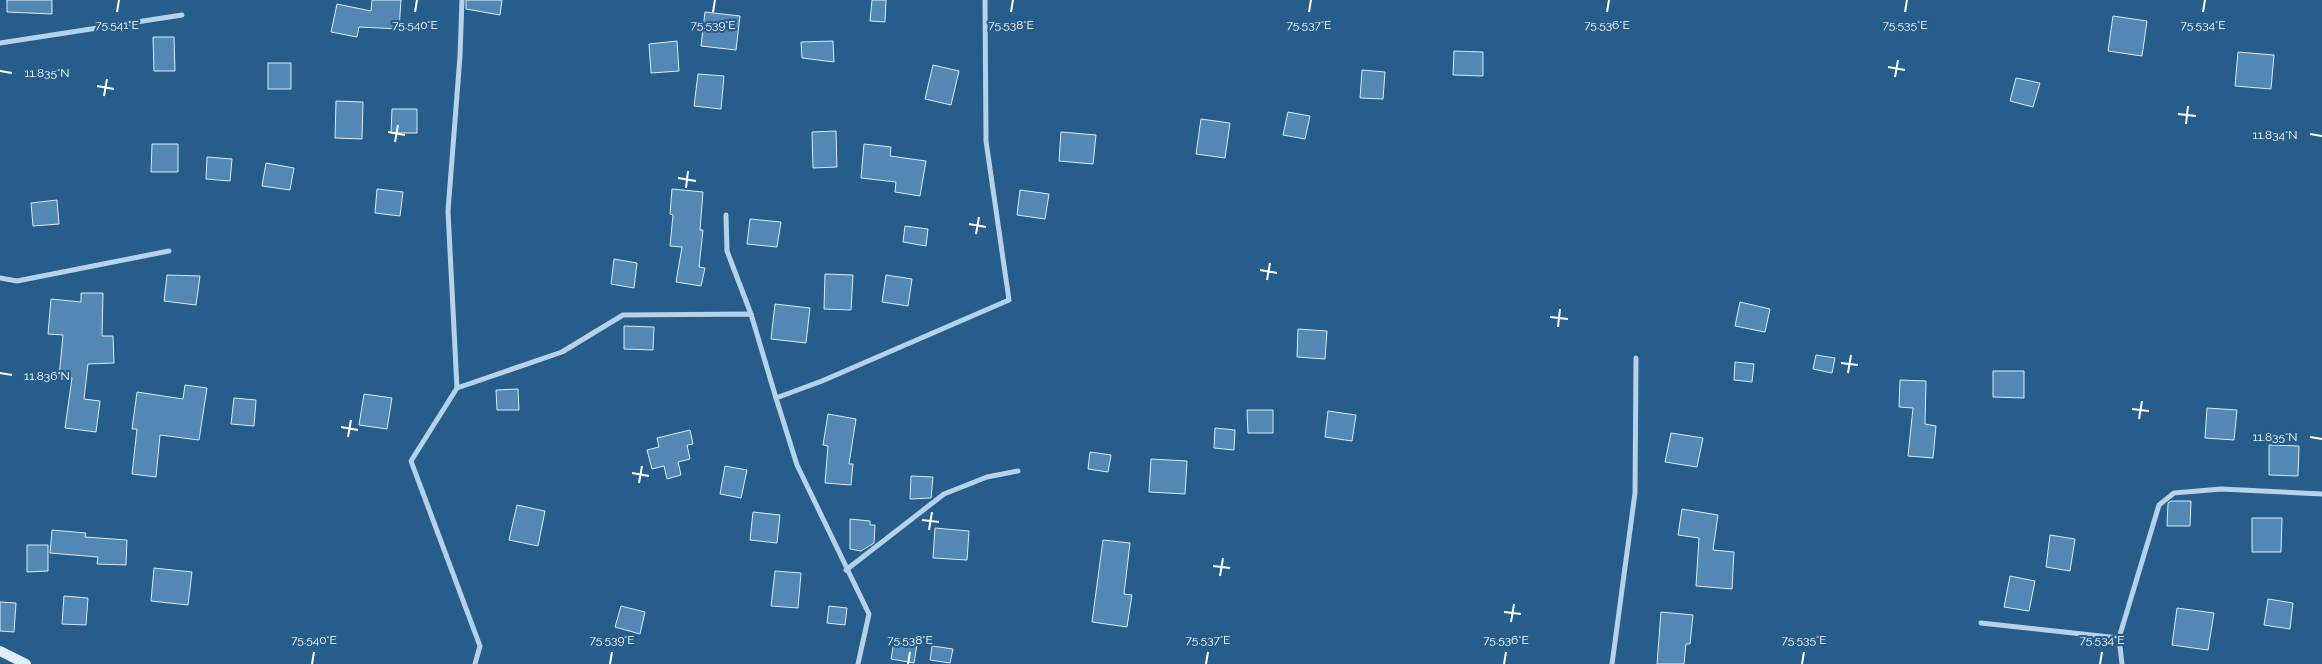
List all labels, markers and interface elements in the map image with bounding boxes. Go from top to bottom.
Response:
text: 75.541°E [95,18,139,32]
text: 75.540°E [392,18,438,32]
text: 75.539°E [690,18,736,32]
text: 75.538°E [988,18,1034,32]
text: 75.537°E [1287,18,1331,32]
text: 75.536°E [1584,18,1630,32]
text: 75.535°E [1882,18,1928,32]
text: 75.534°E [2181,18,2225,32]
text: 11.835°N [24,66,70,80]
text: 11.834°N [2253,128,2297,142]
text: 11.836°N [24,369,70,383]
text: 11.835°N [2252,430,2298,444]
text: 75.540°E [291,633,337,647]
text: 75.539°E [589,633,635,647]
text: 75.538°E [887,633,933,647]
text: 75.537°E [1186,633,1230,647]
text: 75.536°E [1483,633,1529,647]
text: 75.535°E [1781,633,1827,647]
text: 75.534°E [2080,633,2124,647]

